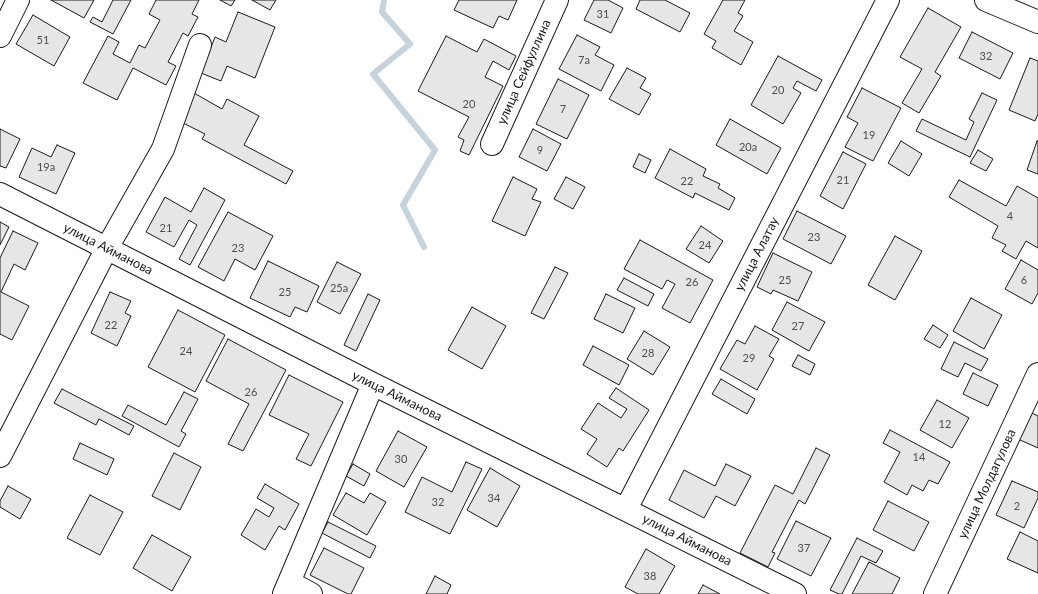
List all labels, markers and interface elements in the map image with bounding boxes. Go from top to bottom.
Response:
house number: 31 [597,7,609,21]
street label: улица Сейфуллина [494,17,554,127]
house number: 51 [37,33,49,47]
house number: 32 [980,49,992,63]
house number: 7а [578,53,590,67]
house number: 20 [772,83,784,97]
house number: 20 [463,97,475,111]
house number: 7 [560,102,566,116]
house number: 19 [863,128,875,142]
house number: 20а [739,140,757,154]
house number: 9 [537,143,543,157]
house number: 19а [37,160,55,174]
house number: 21 [837,173,849,187]
house number: 22 [681,174,693,188]
house number: 4 [1007,209,1013,223]
street label: улица Алатау [732,214,782,294]
street label: улица Айманова [61,220,155,278]
house number: 21 [160,221,172,235]
house number: 23 [808,230,820,244]
house number: 24 [699,238,711,252]
house number: 23 [232,241,244,255]
house number: 25 [779,273,791,287]
house number: 6 [1021,273,1027,287]
house number: 26 [686,275,698,289]
house number: 25а [330,281,348,295]
house number: 25 [279,285,291,299]
house number: 22 [105,318,117,332]
house number: 27 [792,319,804,333]
house number: 24 [180,344,192,358]
house number: 28 [642,346,654,360]
house number: 29 [743,351,755,365]
street label: улица Айманова [349,367,445,425]
house number: 26 [245,385,257,399]
house number: 12 [939,417,951,431]
street label: улица Молдагулова [955,427,1019,541]
house number: 14 [913,450,925,464]
house number: 30 [395,452,407,466]
house number: 34 [488,491,500,505]
house number: 32 [432,495,444,509]
house number: 2 [1014,499,1020,513]
street label: улица Айманова [640,511,734,569]
house number: 37 [798,541,810,555]
house number: 38 [644,569,656,583]

